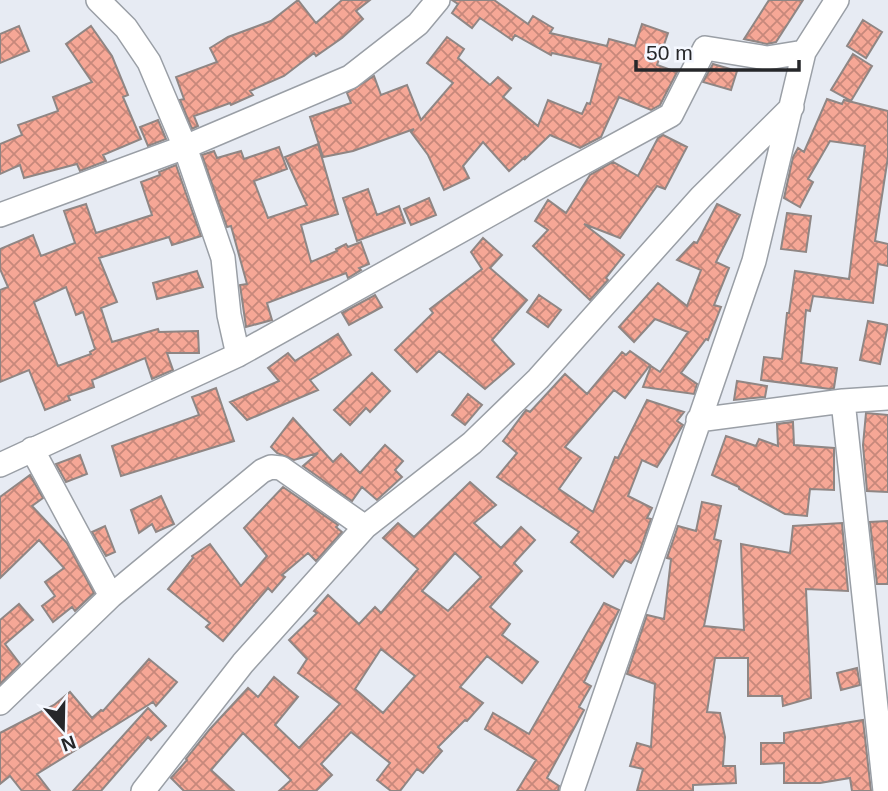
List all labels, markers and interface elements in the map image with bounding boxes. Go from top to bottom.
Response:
scale bar [636,28,799,72]
text: 50 m [646,41,693,64]
north arrow [28,693,98,763]
text: N [59,731,79,756]

